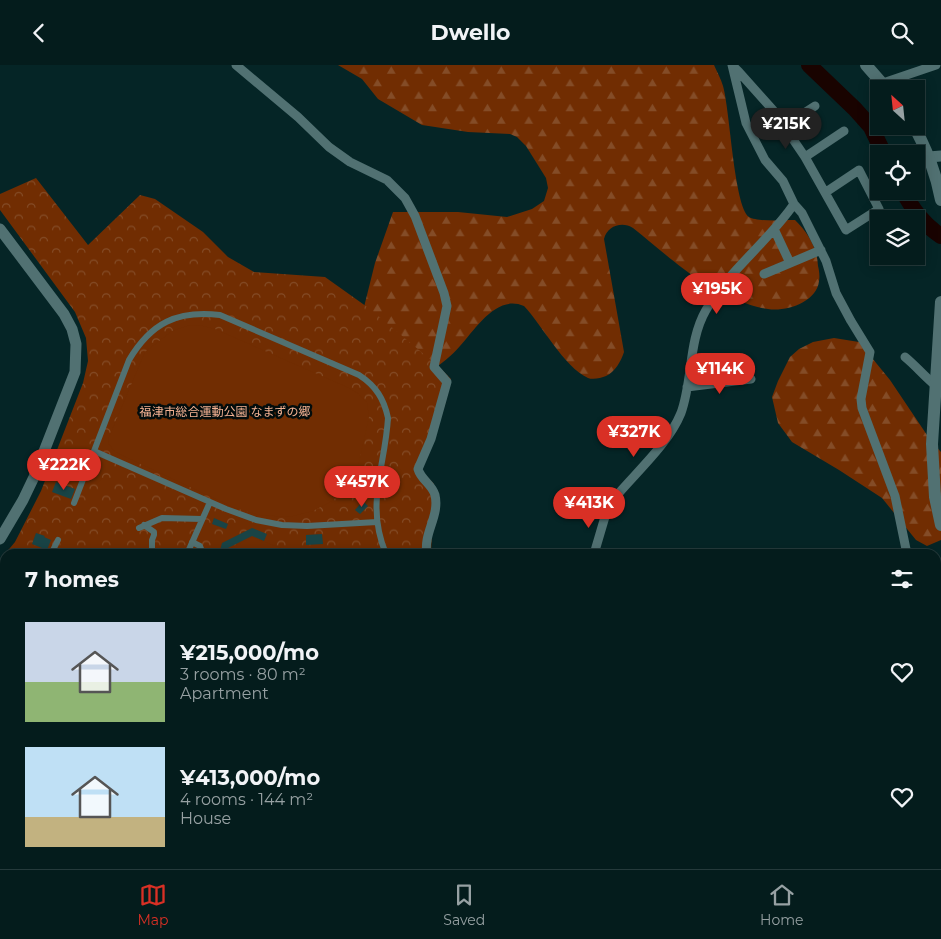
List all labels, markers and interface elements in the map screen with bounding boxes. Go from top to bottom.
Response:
icon: back [25,19,53,47]
text: Dwello [431,19,511,46]
icon: search [888,19,916,47]
north arrow [870,80,925,135]
map controls [870,80,925,265]
pin: ¥215K [751,107,821,150]
text: ¥215K [762,114,810,133]
button: locate [870,145,925,200]
button: layers [870,210,925,265]
pin: ¥195K [682,273,752,315]
text: ¥195K [692,279,742,298]
pin: ¥114K [685,353,755,395]
text: ¥114K [696,359,744,378]
park label: 福津市総合運動公園 なまずの郷 [139,404,311,419]
pin: ¥327K [599,415,669,458]
text: ¥327K [608,422,660,441]
pin: ¥222K [29,449,99,491]
text: ¥222K [38,455,90,474]
pin: ¥457K [327,465,397,508]
text: ¥457K [335,472,389,491]
pin: ¥413K [554,487,624,529]
text: ¥413K [564,493,614,512]
icon: filters [888,565,916,593]
text: 7 homes [25,567,119,592]
text: ¥215,000/mo [180,640,319,665]
icon: home [65,642,125,702]
icon: heart [888,658,916,686]
text: 3 rooms · 80 m² [180,665,306,684]
text: Apartment [180,684,269,703]
text: ¥413,000/mo [180,765,320,790]
icon: home [65,767,125,827]
icon: heart [888,783,916,811]
text: 4 rooms · 144 m² [180,790,313,809]
text: House [180,809,231,828]
tab: Map [137,881,169,929]
tab: Saved [443,881,485,929]
tab: Home [760,881,804,929]

